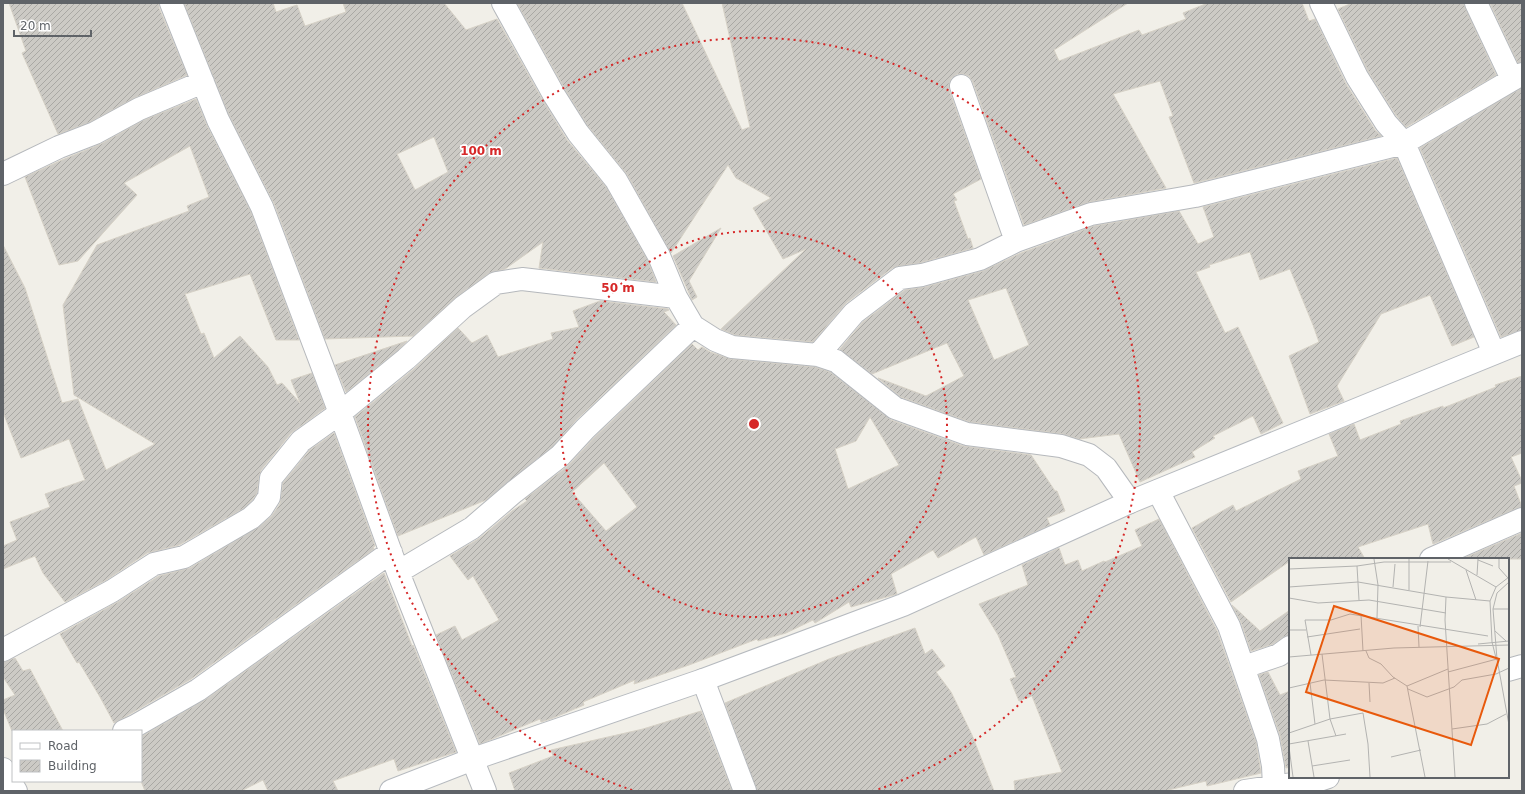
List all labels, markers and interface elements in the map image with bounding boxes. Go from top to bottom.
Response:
scale bar [14,12,91,38]
text: 20 m [20,19,51,33]
text: 100 m [460,144,502,158]
text: 50 m [601,281,635,295]
centre of rings [747,417,761,431]
inset map [1289,558,1509,778]
legend [12,730,142,782]
text: Road [48,739,78,753]
text: Building [48,759,97,773]

